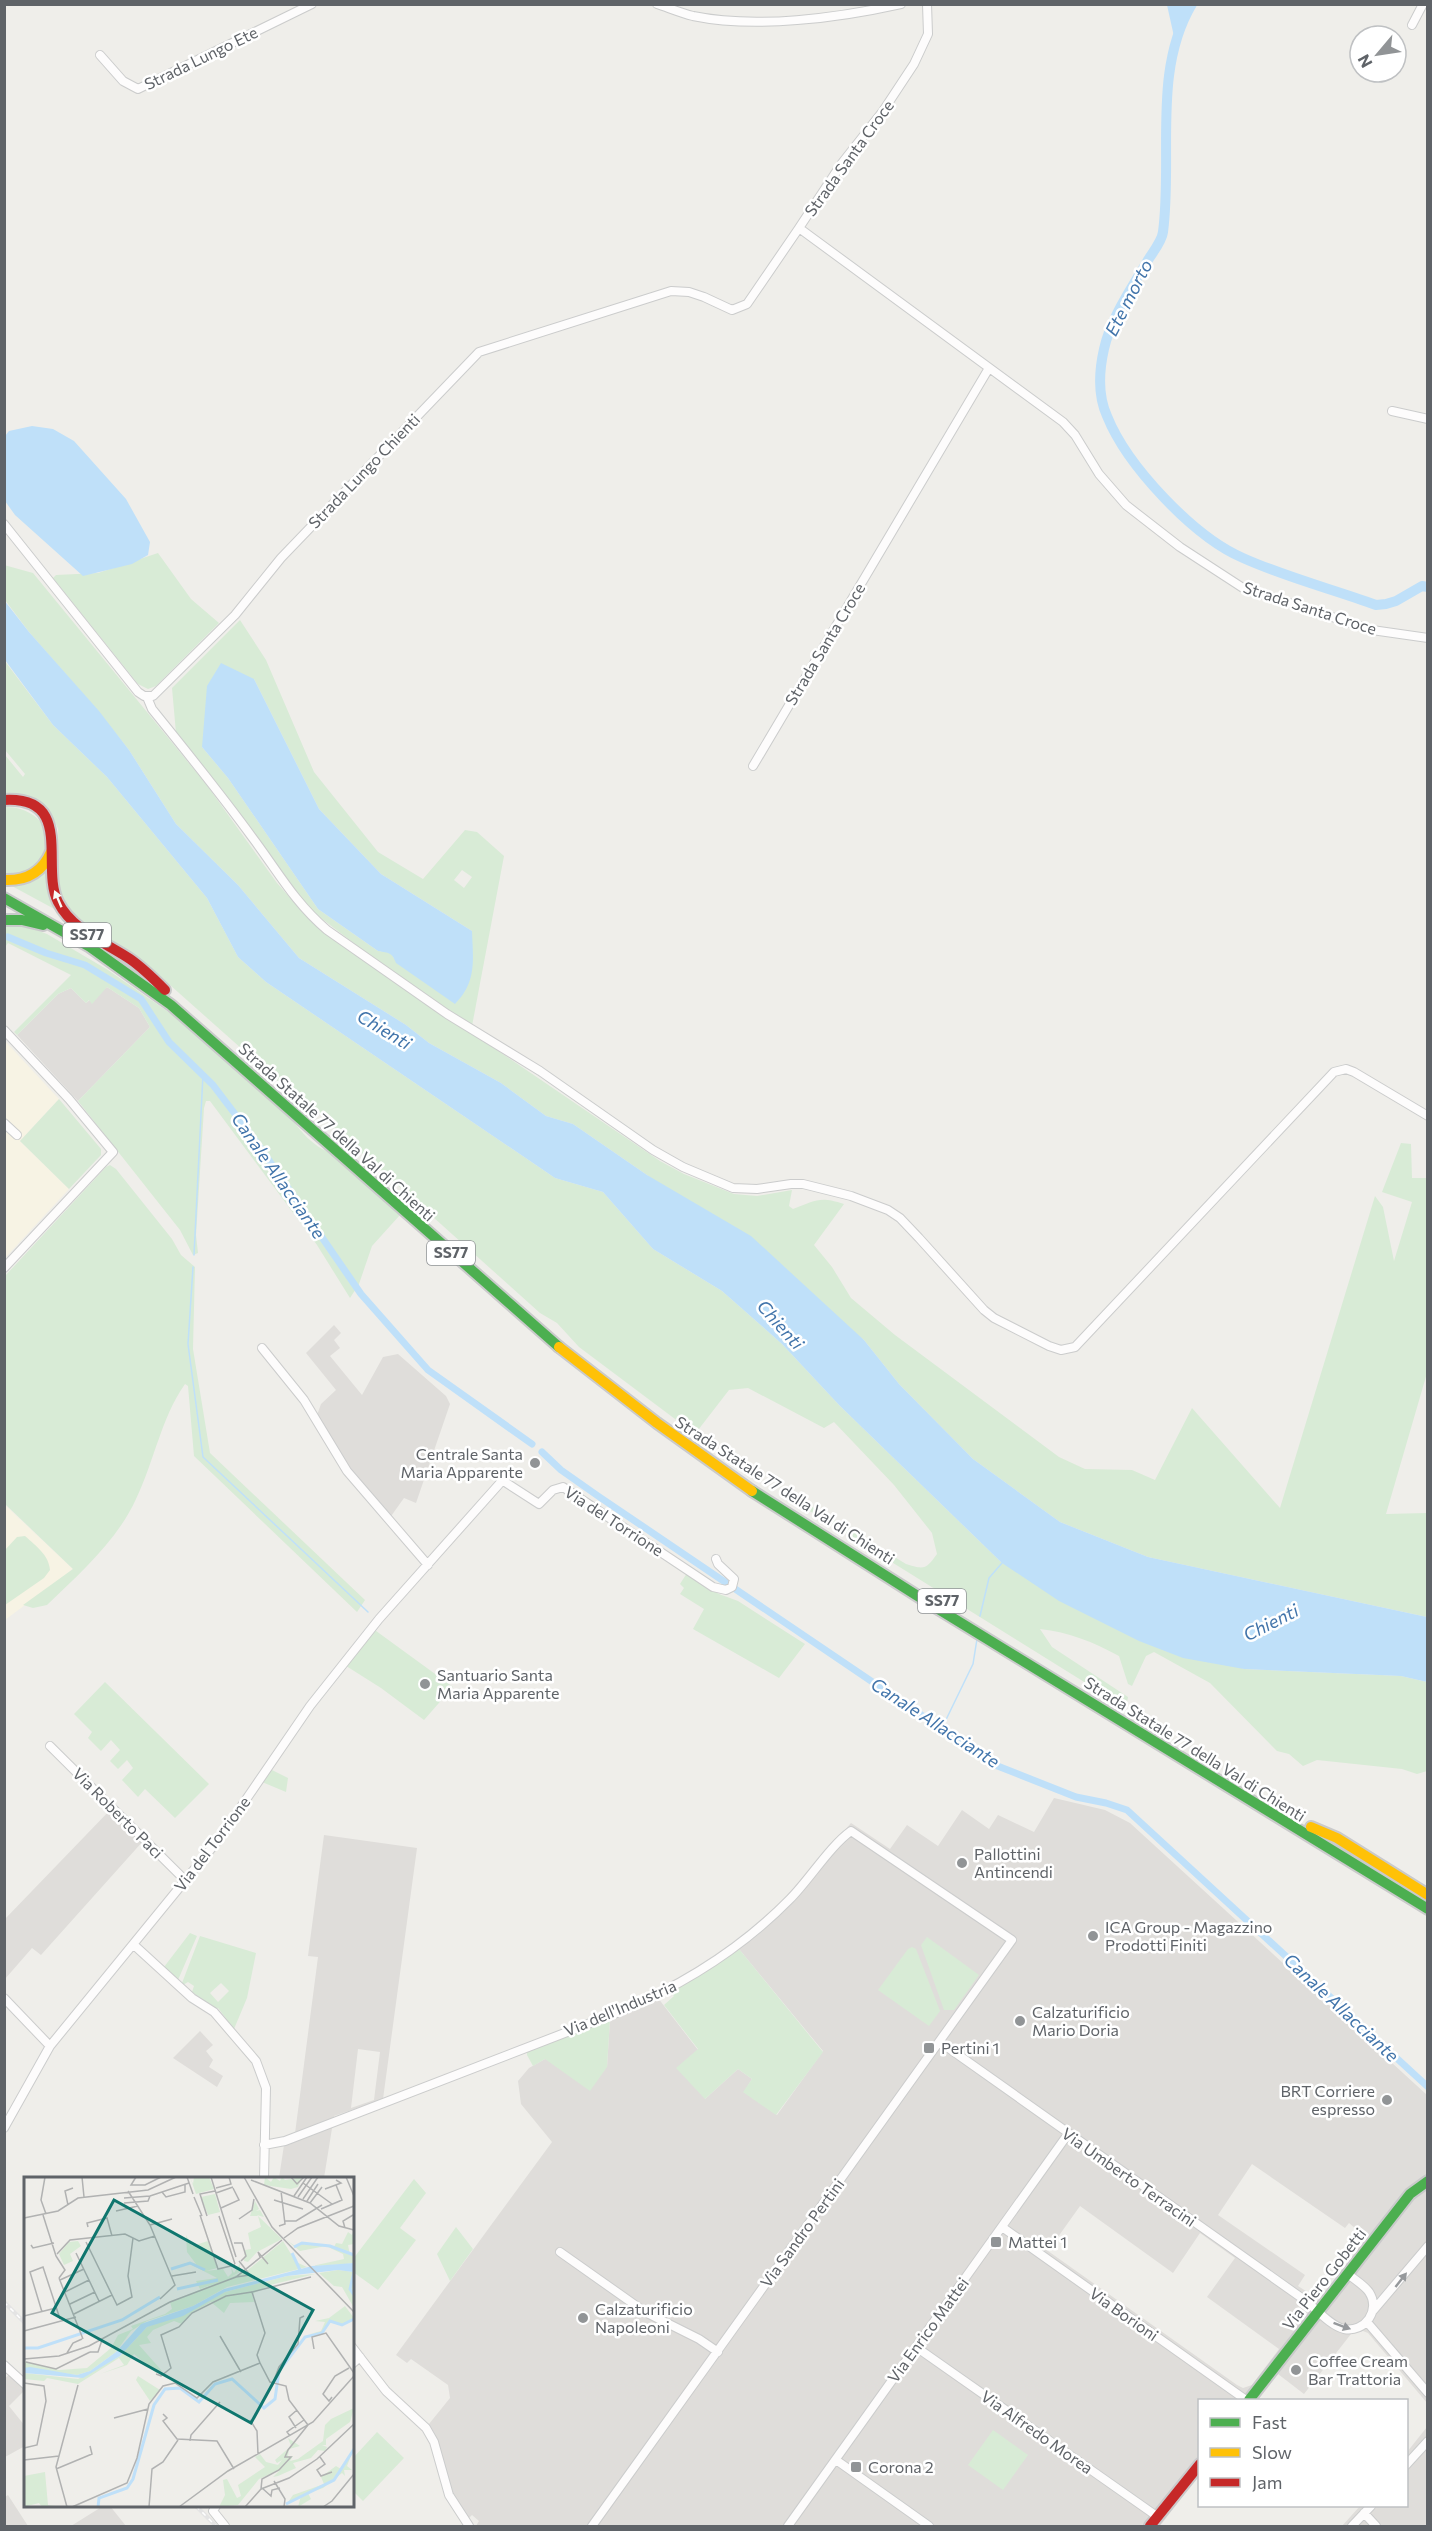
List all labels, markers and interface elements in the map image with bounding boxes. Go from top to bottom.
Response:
street label: Strada Lungo Ete [141,22,261,93]
north arrow [1348,24,1408,84]
text: N [1353,52,1376,71]
street label: Strada Santa Croce [800,96,897,220]
water label: Ete morto [1100,256,1157,339]
street label: Strada Lungo Chienti [304,409,423,532]
street label: Strada Santa Croce [1241,577,1379,638]
street label: Strada Santa Croce [781,579,869,708]
one-way arrow [53,889,63,907]
road number: SS77 [63,923,111,947]
water label: Chienti [354,1004,417,1054]
street label: Strada Statale 77 della Val di Chienti [235,1038,439,1225]
water label: Canale Allacciante [227,1108,331,1243]
road number: SS77 [427,1241,475,1265]
water label: Chienti [753,1295,810,1355]
street label: Strada Statale 77 della Val di Chienti [672,1411,898,1568]
place label: Centrale Santa Maria Apparente [401,1444,523,1481]
marker: Centrale Santa Maria Apparente [528,1456,542,1470]
street label: Via del Torrione [561,1482,667,1560]
road number: SS77 [918,1589,966,1613]
water label: Chienti [1239,1598,1303,1645]
place label: Santuario Santa Maria Apparente [437,1665,559,1702]
water label: Canale Allacciante [867,1672,1004,1772]
street label: Strada Statale 77 della Val di Chienti [1081,1672,1309,1825]
marker: Santuario Santa Maria Apparente [418,1677,432,1691]
street label: Via Roberto Paci [69,1763,168,1862]
street label: Via del Torrione [170,1792,253,1895]
place label: Pallottini Antincendi [974,1844,1053,1881]
marker: Pallottini Antincendi [955,1856,969,1870]
place label: ICA Group - Magazzino Prodotti Finiti [1105,1917,1272,1954]
marker: ICA Group - Magazzino Prodotti Finiti [1086,1929,1100,1943]
water label: Canale Allacciante [1280,1948,1404,2066]
street label: Via dell'Industria [561,1975,679,2040]
place label: Calzaturificio Mario Doria [1032,2002,1130,2039]
marker: Calzaturificio Mario Doria [1013,2014,1027,2028]
place label: Pertini 1 [941,2038,999,2057]
marker: Pertini 1 [922,2041,936,2055]
place label: BRT Corriere espresso [1281,2081,1375,2118]
marker: BRT Corriere espresso [1380,2093,1394,2107]
street label: Via Umberto Terracini [1059,2123,1200,2230]
street label: Via Sandro Pertini [756,2175,847,2291]
inset map [24,2177,354,2507]
street label: Via Piero Gobetti [1278,2224,1369,2333]
place label: Mattei 1 [1008,2232,1067,2251]
marker: Mattei 1 [989,2235,1003,2249]
one-way arrow [1394,2272,1407,2288]
street label: Via Enrico Mattei [883,2273,972,2386]
street label: Via Borioni [1086,2283,1162,2344]
place label: Calzaturificio Napoleoni [595,2299,693,2336]
marker: Calzaturificio Napoleoni [576,2311,590,2325]
one-way arrow [1333,2321,1351,2331]
place label: Coffee Cream Bar Trattoria [1308,2351,1408,2388]
marker: Coffee Cream Bar Trattoria [1289,2363,1303,2377]
street label: Via Alfredo Morea [978,2386,1097,2477]
legend [1198,2399,1408,2507]
text: Fast [1252,2411,1287,2433]
text: Slow [1252,2441,1292,2463]
place label: Corona 2 [868,2457,934,2476]
marker: Corona 2 [849,2460,863,2474]
text: Jam [1252,2471,1282,2493]

